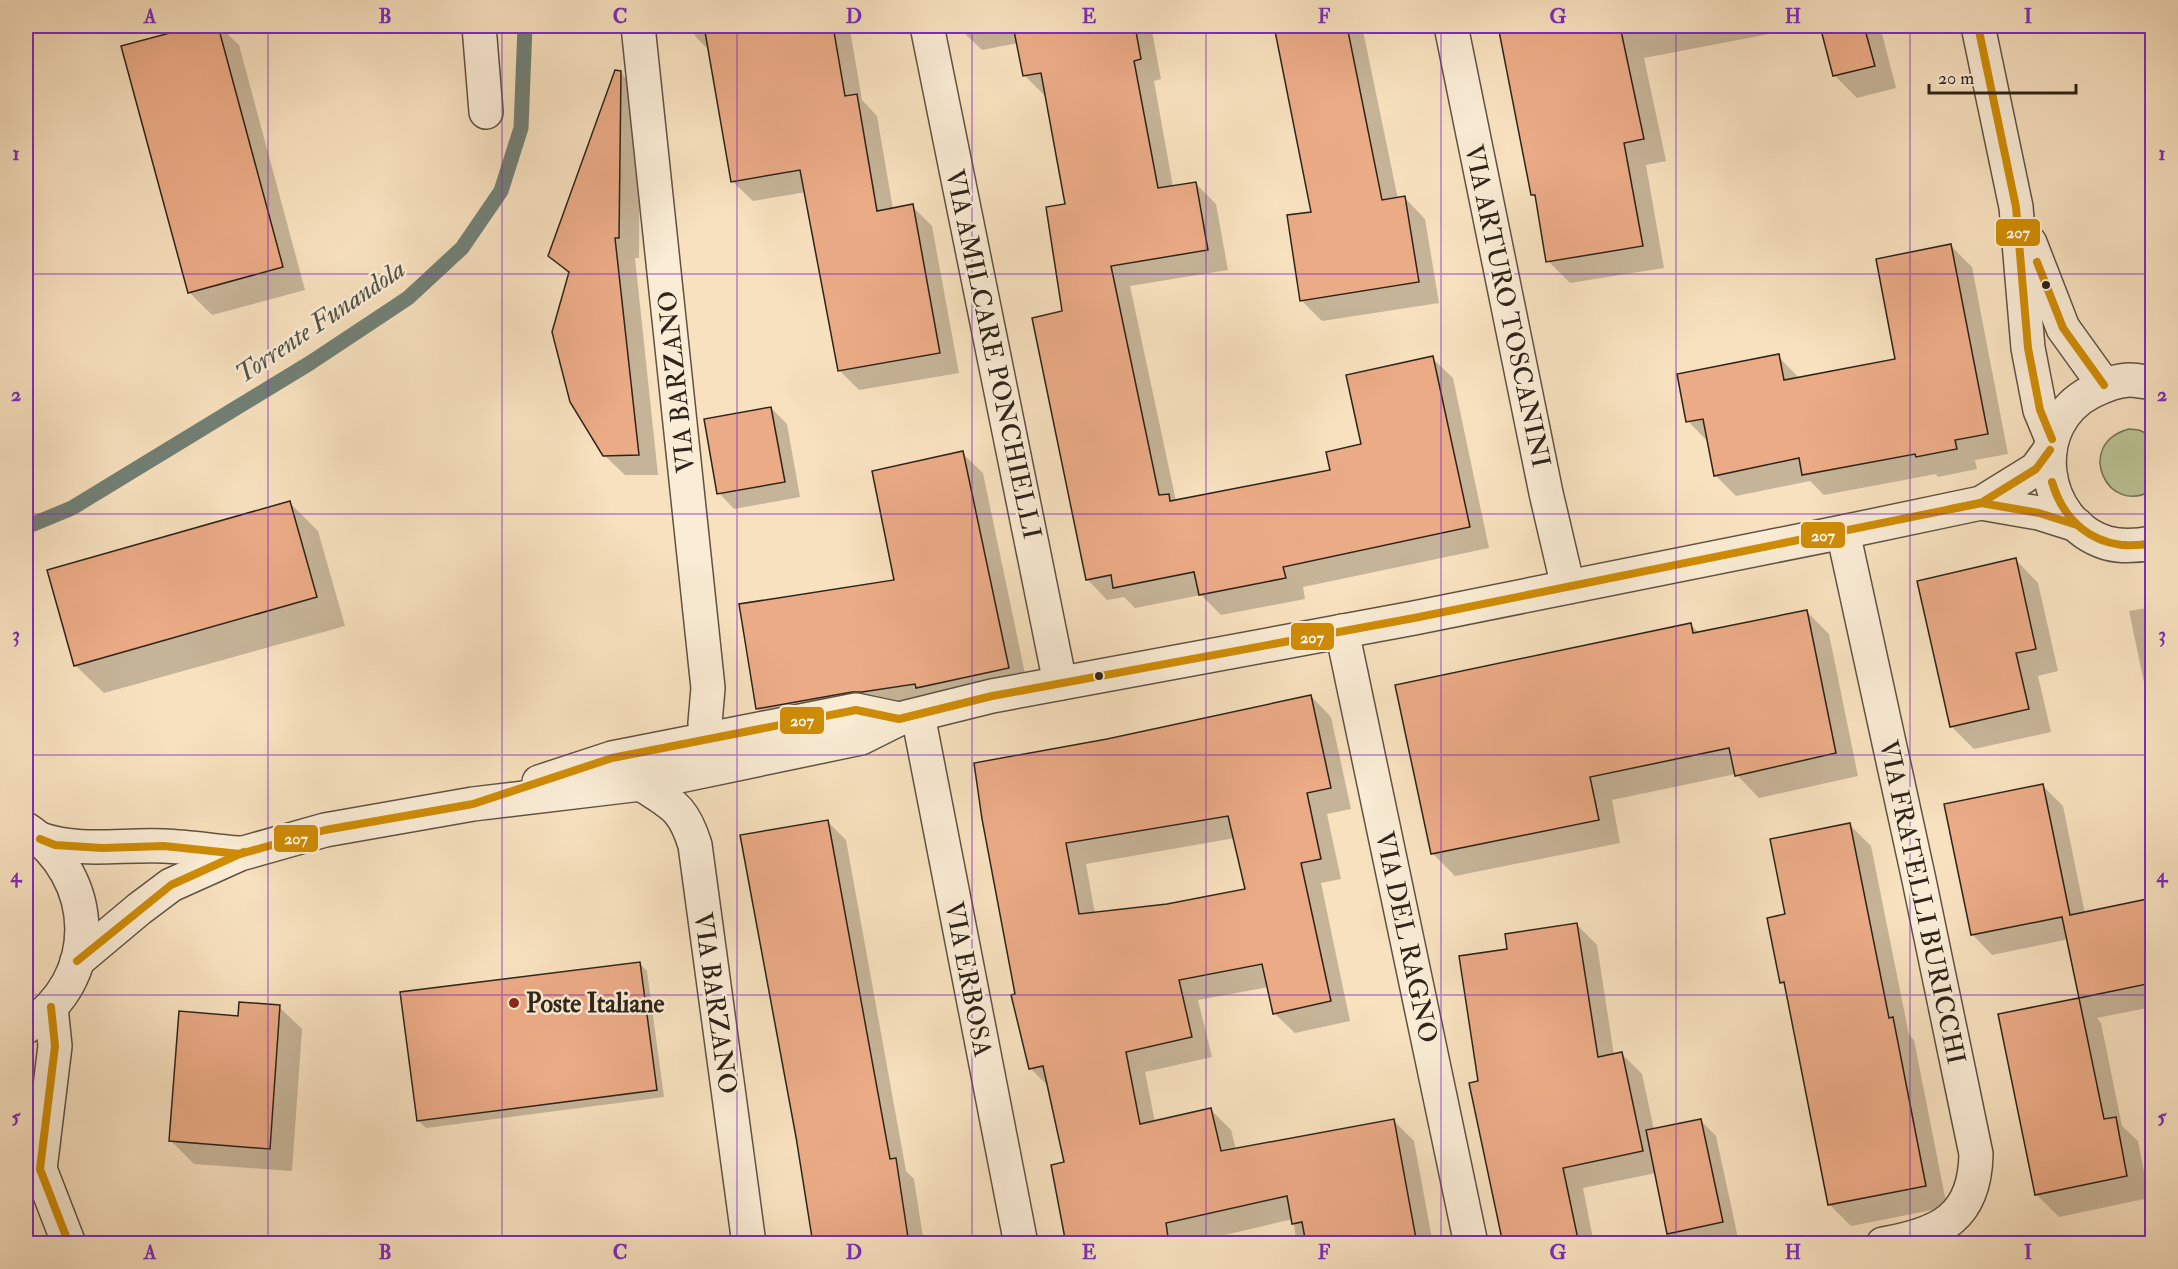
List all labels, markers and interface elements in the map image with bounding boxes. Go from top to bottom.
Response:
text: A [143,4,157,29]
text: B [378,4,392,29]
text: C [613,4,627,29]
text: D [846,4,862,29]
text: E [1082,4,1097,29]
text: F [1318,4,1331,29]
text: G [1550,4,1567,29]
text: H [1785,4,1801,29]
text: I [2024,4,2032,29]
scale bar [1929,57,2076,95]
text: 20 m [1938,67,1974,90]
text: 1 [12,141,20,166]
text: 1 [2158,141,2166,166]
street label: VIA ARTURO TOSCANINI [1457,142,1557,471]
street label: VIA AMILCARE PONCHIELLI [938,167,1048,542]
line badge: 207 [1995,218,2041,247]
text: 207 [2006,223,2030,243]
water label: Torrente Funandola [229,252,412,390]
unlabelled marker [2040,279,2052,291]
street label: VIA BARZANO [652,289,702,475]
text: 2 [11,382,21,407]
text: 2 [2157,382,2167,407]
line badge: 207 [1800,521,1846,549]
text: 207 [1811,526,1835,546]
text: 3 [12,622,20,647]
line badge: 207 [1290,622,1335,651]
text: 3 [2158,622,2166,647]
text: 207 [1300,628,1324,648]
unlabelled marker [1093,670,1105,682]
line badge: 207 [779,706,825,735]
text: 207 [790,711,814,731]
street label: VIA FRATELLI BURICCHI [1872,737,1972,1067]
line badge: 207 [273,824,319,853]
text: 207 [284,829,308,849]
street label: VIA DEL RAGNO [1368,829,1444,1046]
text: 4 [10,863,23,888]
text: 4 [2156,863,2169,888]
street label: VIA ERBOSA [937,899,999,1060]
street label: VIA BARZANO [686,910,744,1096]
place label: Poste Italiane [526,988,665,1020]
marker: Poste Italiane [507,996,521,1010]
text: 5 [12,1104,22,1129]
text: 5 [2158,1104,2168,1129]
text: A [143,1240,157,1265]
text: B [378,1240,392,1265]
text: C [613,1240,627,1265]
text: D [846,1240,862,1265]
text: E [1082,1240,1097,1265]
text: F [1318,1240,1331,1265]
text: G [1550,1240,1567,1265]
text: H [1785,1240,1801,1265]
text: I [2024,1240,2032,1265]

